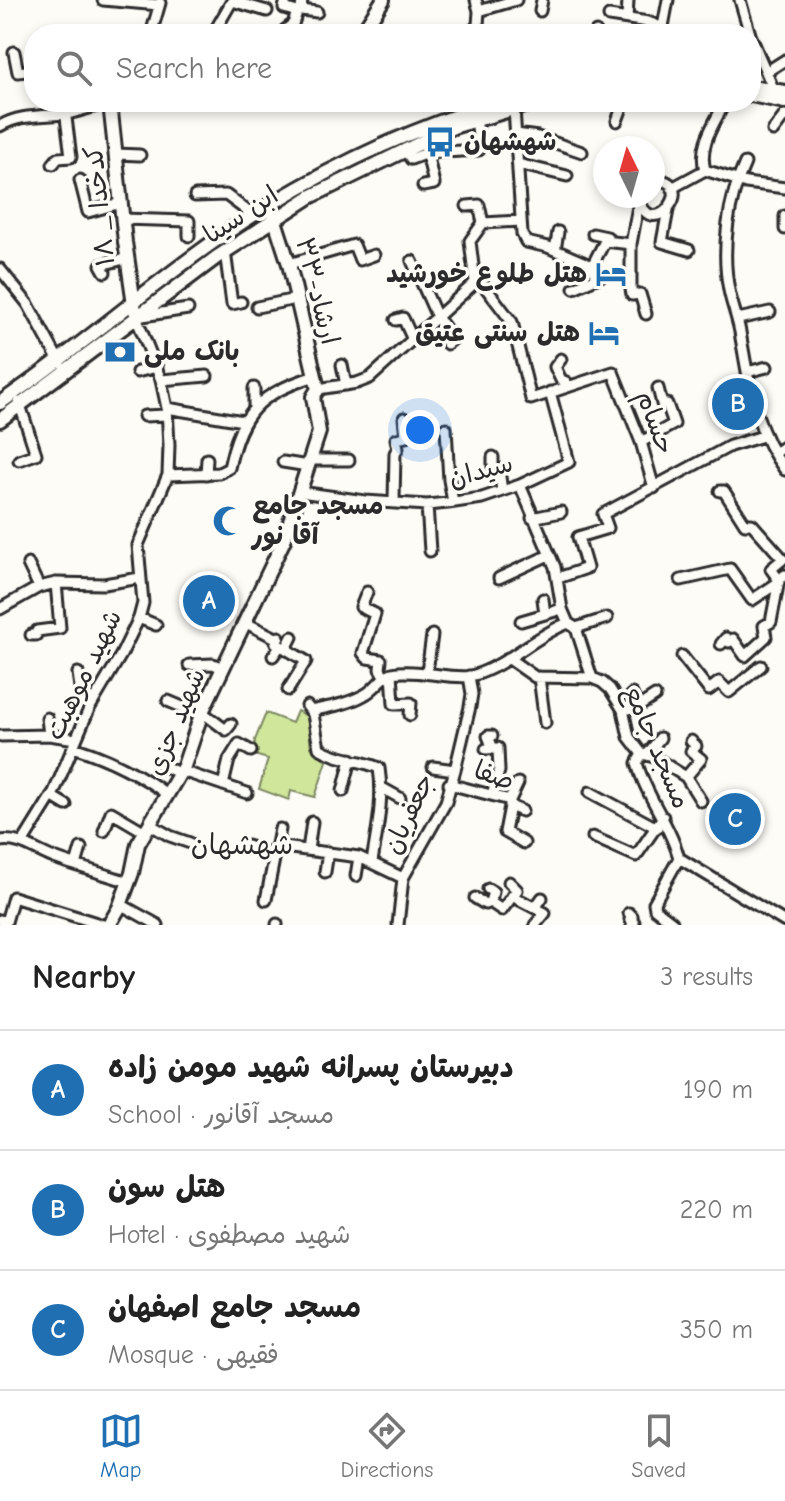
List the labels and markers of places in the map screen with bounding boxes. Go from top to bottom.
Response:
bus stop icon: شهشهان [423,125,457,159]
place label: شهشهان [464,127,557,157]
hotel icon: هتل طلوع خورشید [594,257,628,291]
place label: هتل طلوع خورشید [386,259,587,291]
hotel icon: هتل سنتی عتیق [587,316,621,350]
place label: هتل سنتی عتیق [415,318,580,349]
bank icon: بانک ملی [103,335,137,369]
place label: بانک ملی [144,337,239,368]
pin: B [712,374,764,434]
place label: مسجد جامع آقا نور [250,491,383,552]
mosque icon: مسجد جامع آقا نور [211,504,245,538]
pin: A [183,571,235,631]
pin: C [709,789,761,849]

